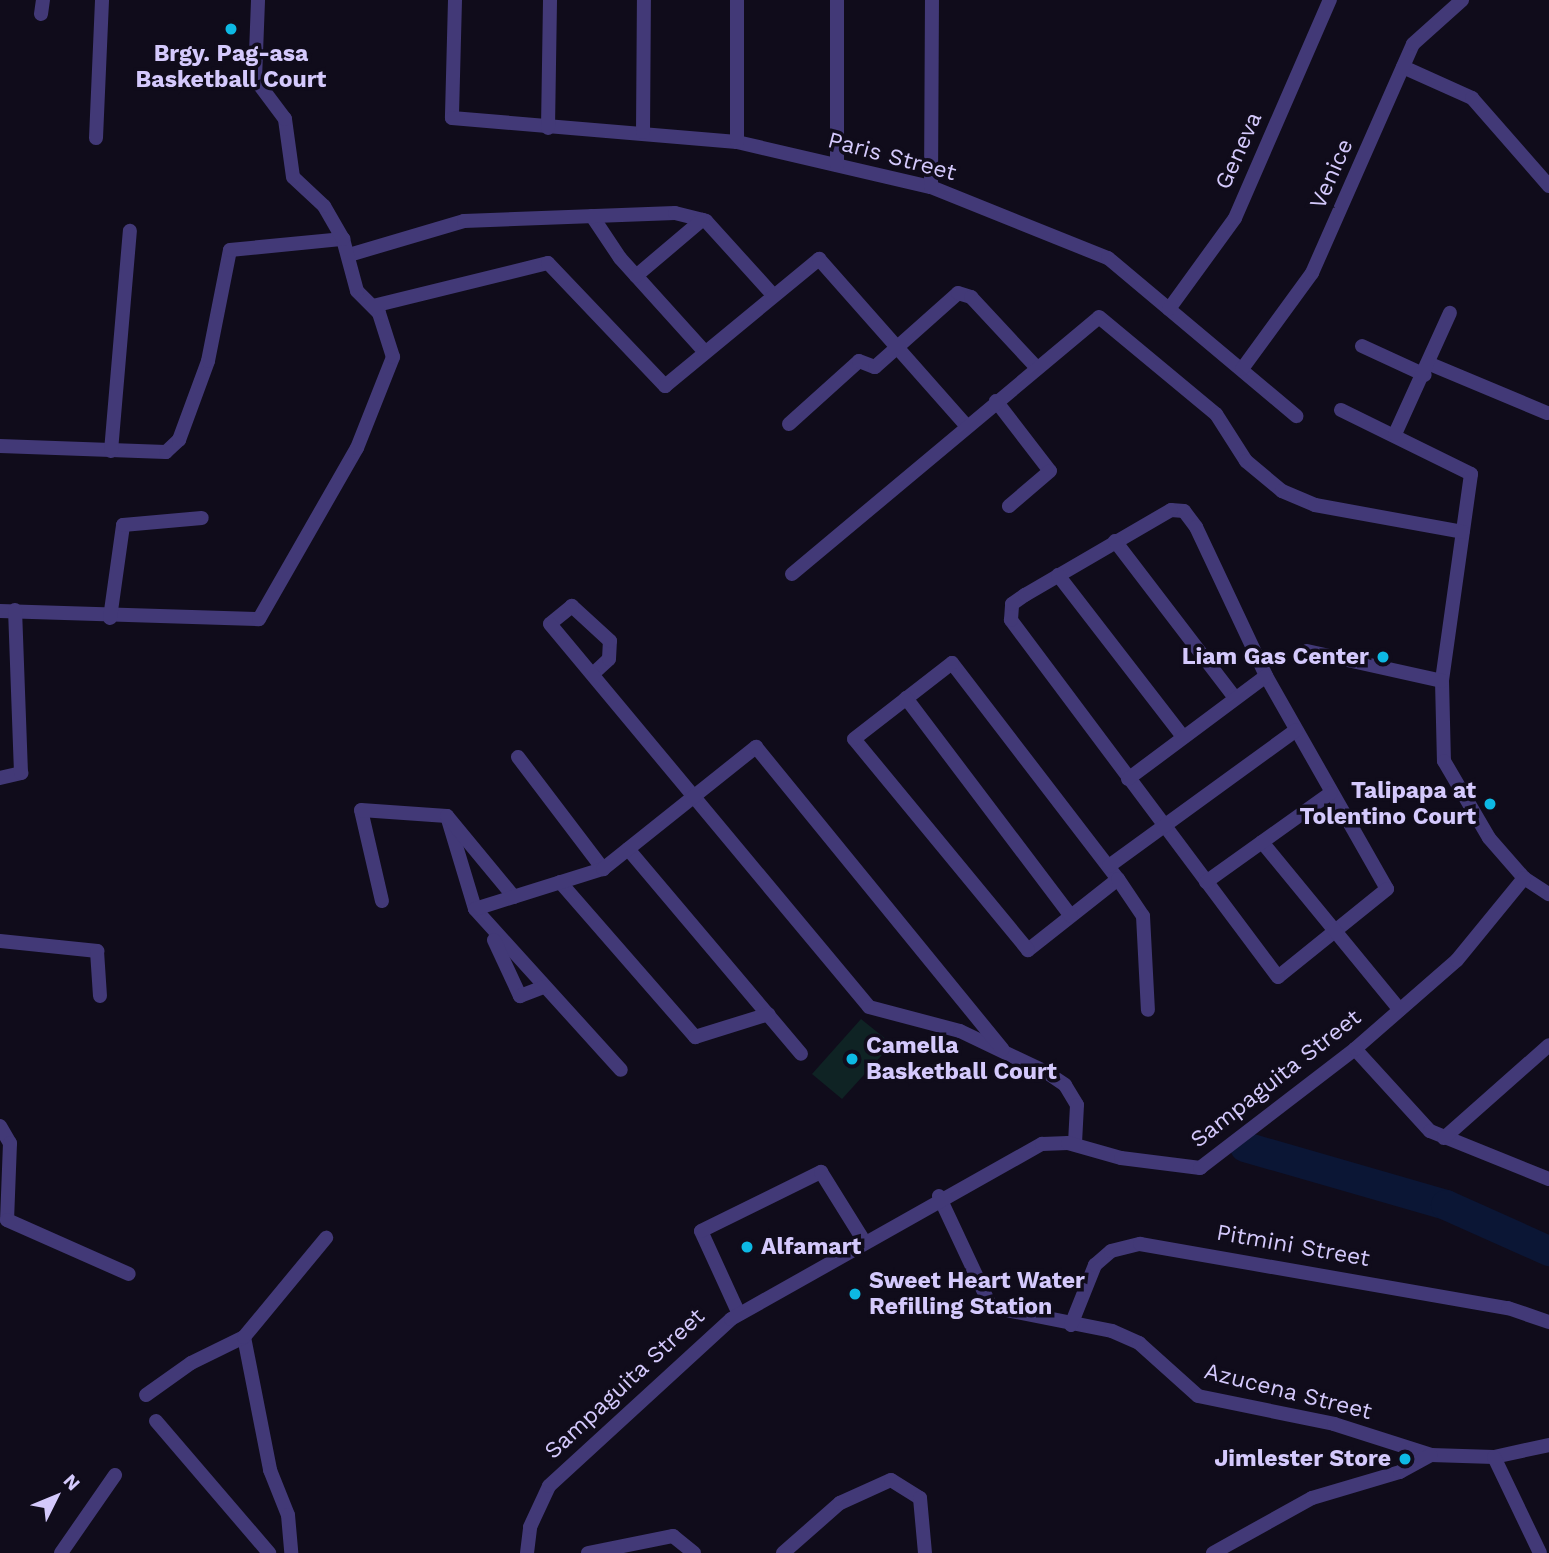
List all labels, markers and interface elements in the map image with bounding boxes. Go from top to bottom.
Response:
marker: Brgy. Pag-asa Basketball Court [223,21,239,37]
place label: Brgy. Pag-asa Basketball Court [135,40,327,94]
street label: Geneva [1210,108,1268,194]
street label: Paris Street [825,127,959,187]
street label: Venice [1304,135,1360,213]
place label: Liam Gas Center [1182,643,1369,671]
marker: Liam Gas Center [1375,649,1391,665]
place label: Talipapa at Tolentino Court [1300,777,1476,831]
marker: Talipapa at Tolentino Court [1482,796,1498,812]
street label: Sampaguita Street [1185,1004,1367,1154]
place label: Camella Basketball Court [866,1032,1057,1086]
marker: Camella Basketball Court [844,1051,860,1067]
street label: Pitmini Street [1214,1219,1372,1273]
place label: Alfamart [761,1233,861,1261]
marker: Alfamart [739,1239,755,1255]
place label: Sweet Heart Water Refilling Station [869,1267,1085,1321]
marker: Sweet Heart Water Refilling Station [847,1286,863,1302]
street label: Sampaguita Street [539,1303,711,1465]
street label: Azucena Street [1201,1358,1375,1426]
place label: Jimlester Store [1214,1445,1391,1473]
marker: Jimlester Store [1397,1451,1413,1467]
north arrow [21,1462,91,1532]
text: N [59,1469,85,1495]

